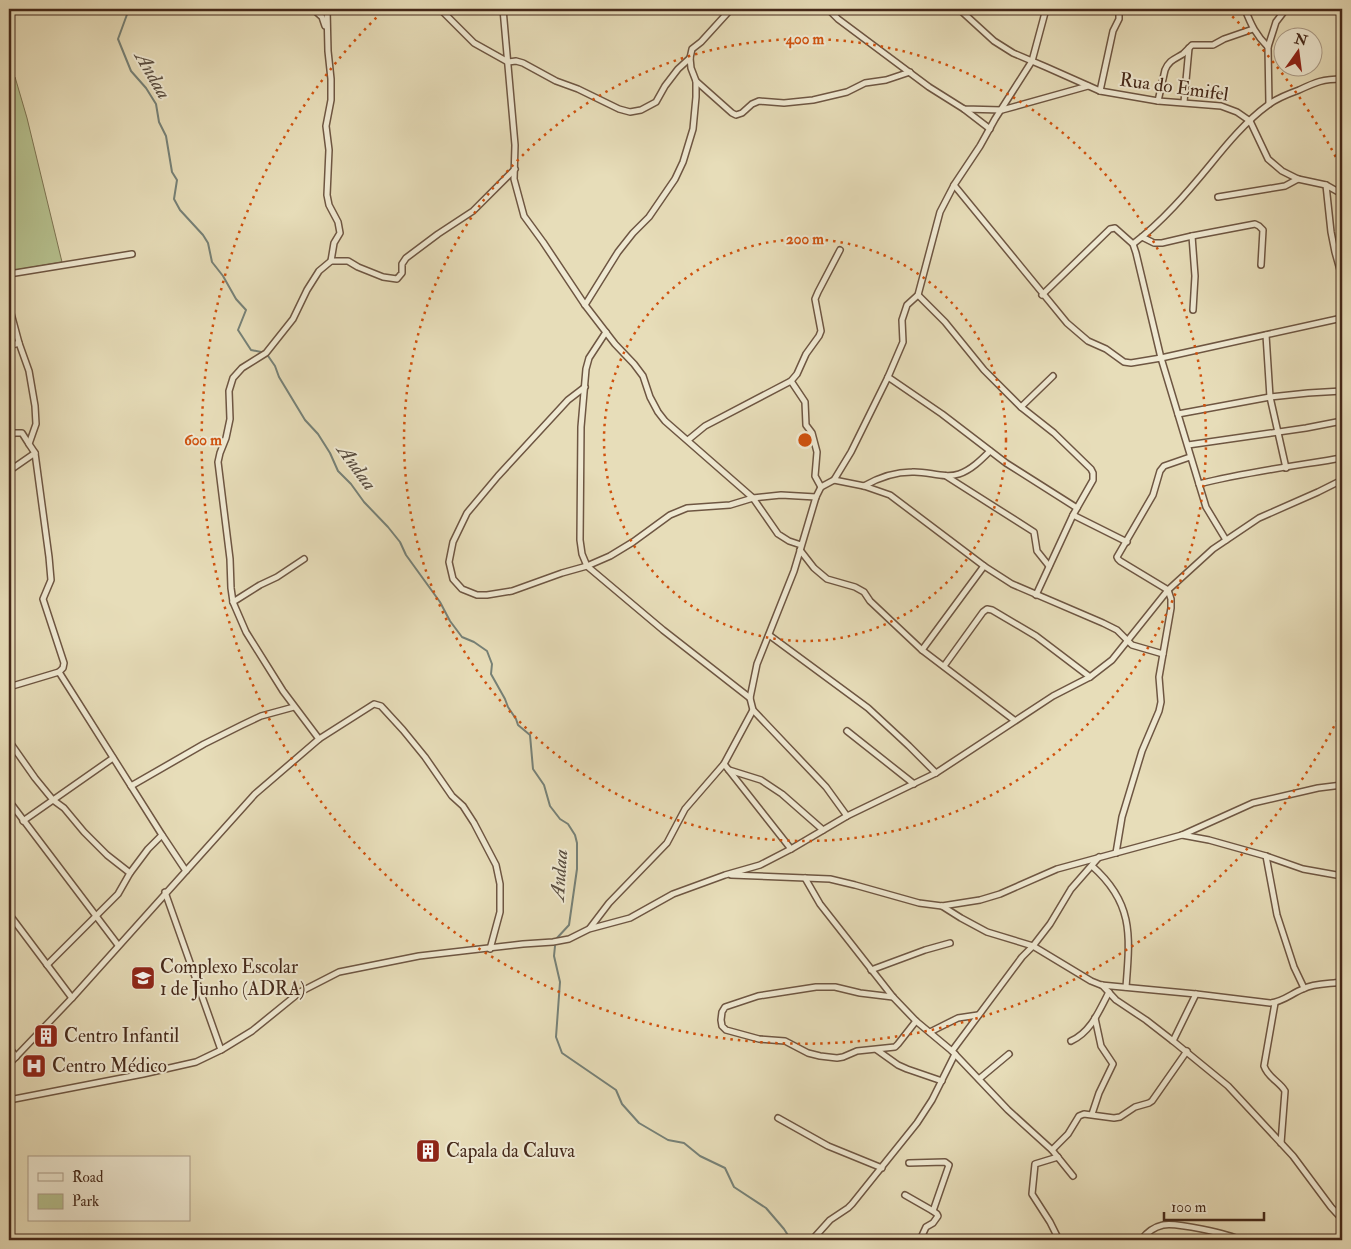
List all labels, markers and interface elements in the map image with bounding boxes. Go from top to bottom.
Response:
north arrow [1274,28,1324,78]
text: 400 m [785,30,824,49]
text: N [1292,30,1310,50]
water label: Andaa [128,45,177,104]
street label: Rua do Emifel [1118,67,1230,107]
text: 200 m [786,230,824,249]
text: 600 m [184,431,222,450]
centre of rings [796,431,814,449]
water label: Andaa [331,437,382,495]
water label: Andaa [545,848,573,904]
place label: Complexo Escolar 1 de Junho (ADRA) [160,955,305,1001]
school or university icon: Complexo Escolar 1 de Junho (ADRA) [130,965,156,991]
building icon: Centro Infantil [33,1023,59,1049]
place label: Centro Infantil [64,1024,179,1048]
hospital icon: Centro Médico [21,1053,47,1079]
place label: Centro Médico [52,1054,167,1078]
building icon: Capala da Caluva [415,1138,441,1164]
place label: Capala da Caluva [446,1139,575,1164]
legend [28,1156,190,1222]
text: Road [72,1168,104,1187]
scale bar [1164,1189,1264,1221]
text: Park [72,1192,99,1211]
text: 100 m [1171,1198,1207,1217]

